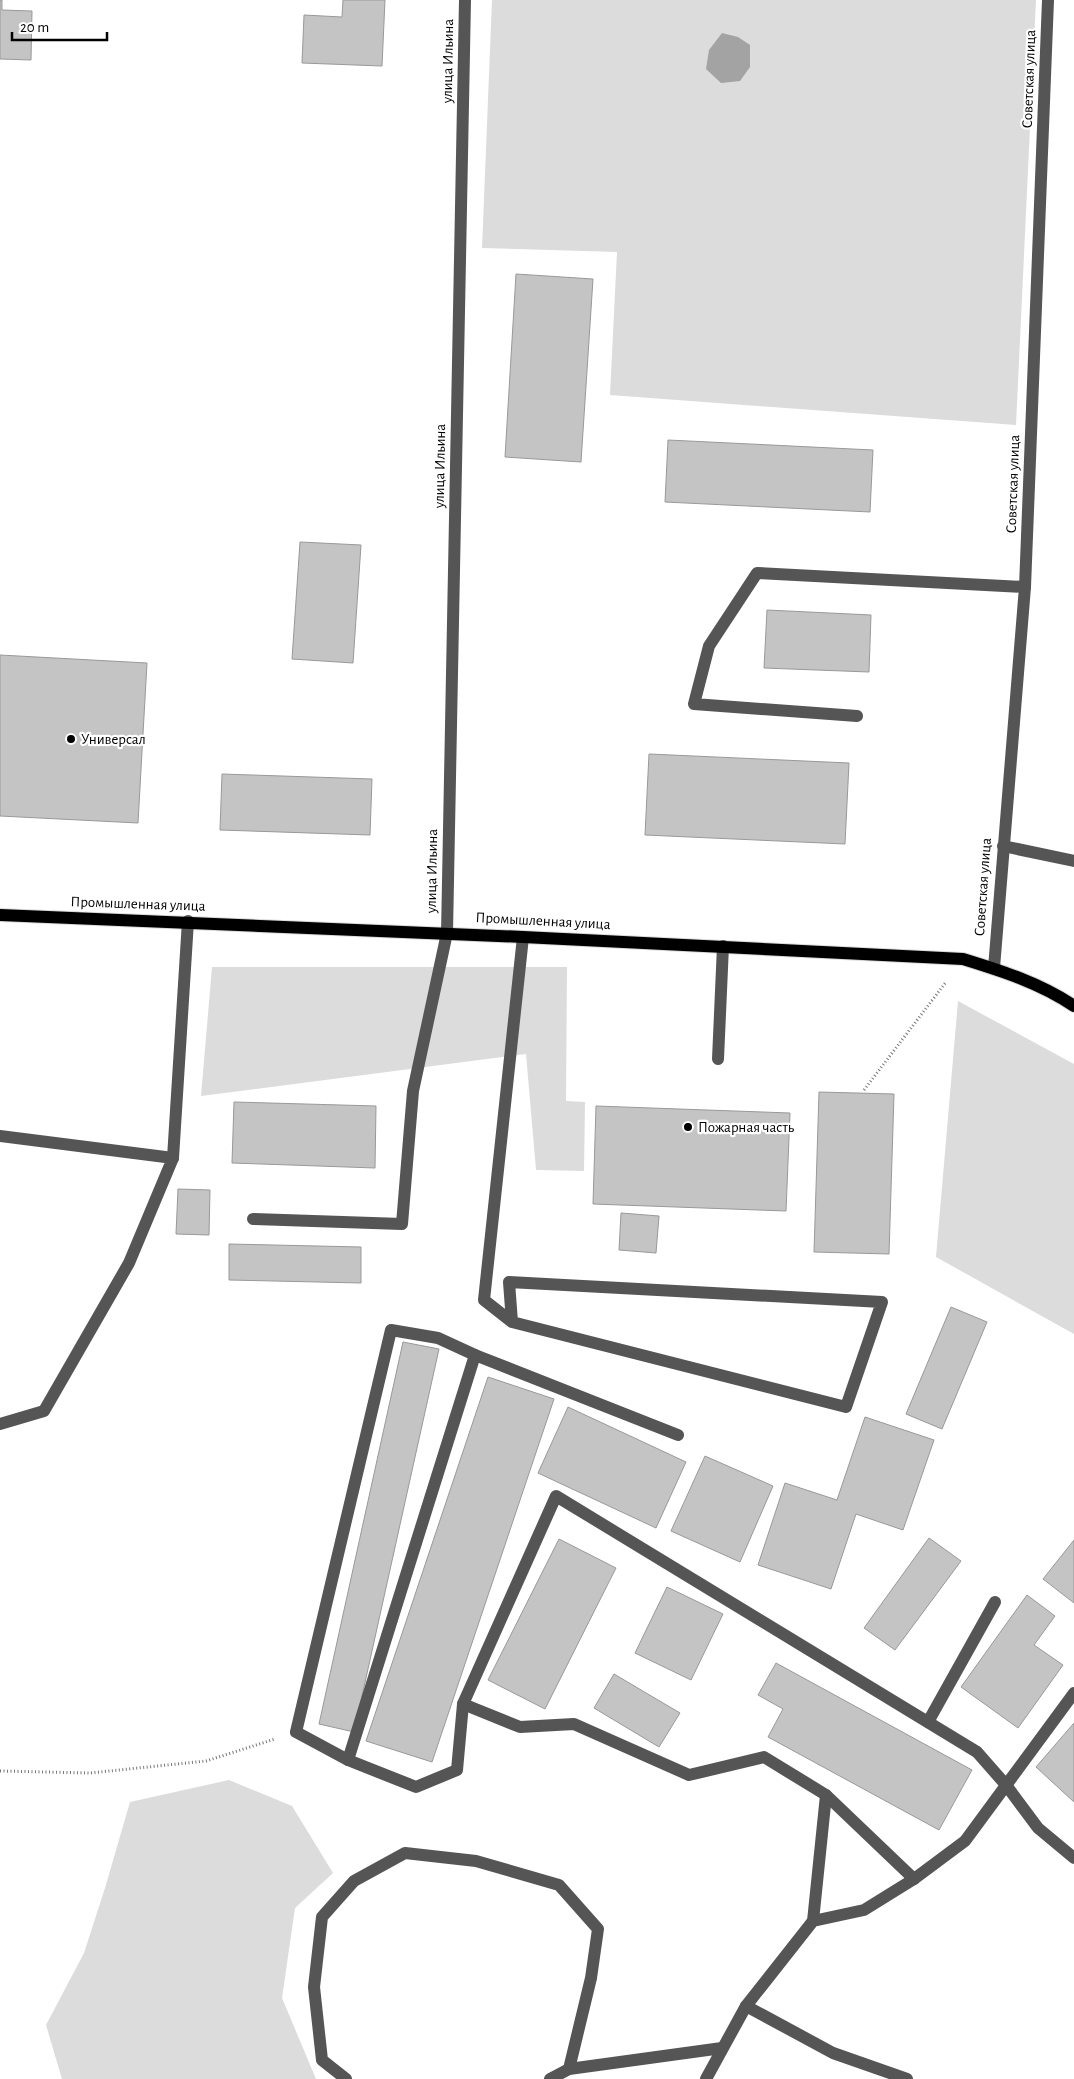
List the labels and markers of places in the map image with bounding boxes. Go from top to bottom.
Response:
place label: Универсал [81,732,146,747]
marker: Универсал [65,733,77,745]
place label: Пожарная часть [698,1120,795,1135]
marker: Пожарная часть [682,1121,694,1133]

